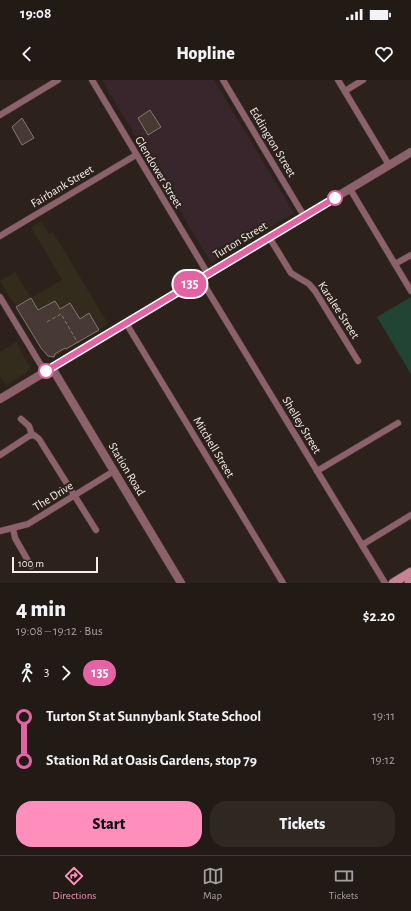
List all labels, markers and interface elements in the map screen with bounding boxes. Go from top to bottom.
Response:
text: 19:08 [20,6,51,21]
icon: back [16,43,38,65]
icon: heart [373,43,395,65]
text: Hopline [176,45,235,63]
street label: Eddington Street [248,105,298,179]
street label: Glendower Street [133,134,185,210]
street label: Fairbank Street [29,163,96,209]
unlabelled marker [327,190,343,206]
street label: Turton Street [211,219,269,261]
line badge: 135 [167,271,213,297]
text: 135 [181,277,199,291]
street label: Karalee Street [316,279,362,341]
unlabelled marker [38,363,54,379]
street label: Shelley Street [279,394,324,456]
street label: Mitchell Street [191,415,237,480]
street label: Station Road [107,440,147,498]
street label: The Drive [31,479,75,513]
scale bar [12,555,98,574]
text: 100 m [18,558,44,569]
text: 4 min [16,598,66,620]
text: $2.20 [363,609,395,624]
text: 19:08 – 19:12 · Bus [16,625,103,638]
icon: walk [16,662,38,684]
icon: forward [55,662,77,684]
text: 3 [44,666,49,679]
text: 135 [91,666,108,680]
text: Turton St at Sunnybank State School [46,709,261,724]
text: 19:11 [372,710,395,723]
text: Station Rd at Oasis Gardens, stop 79 [46,753,257,768]
text: 19:12 [371,754,395,767]
button: Start [16,801,202,847]
button: Tickets [210,801,395,847]
tab: Directions [53,865,96,902]
tab: Map [202,865,224,902]
tab: Tickets [329,865,358,902]

